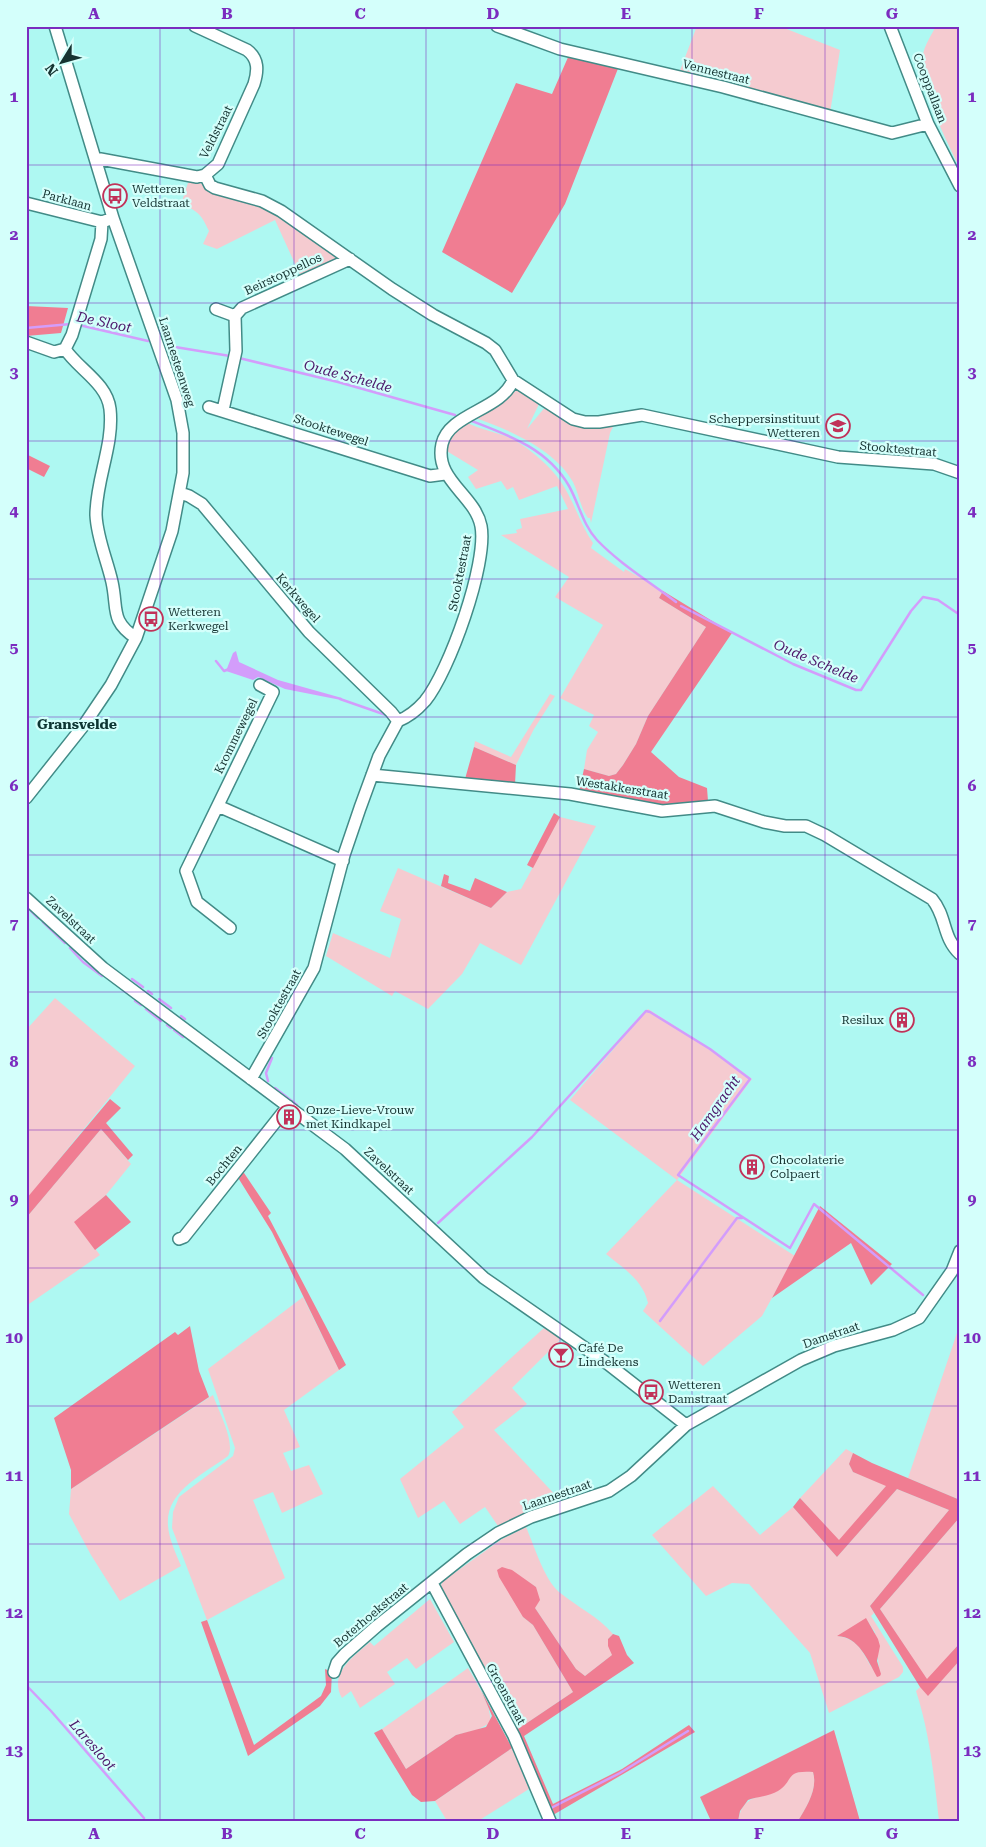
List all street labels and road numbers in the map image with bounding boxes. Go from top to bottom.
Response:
street label: Cooppallaan [910,51,950,125]
street label: Vennestraat [681,57,751,87]
street label: Veldstraat [197,103,236,161]
street label: Parklaan [41,187,93,213]
street label: Beirstoppellos [242,250,324,298]
street label: Laarnesteenweg [156,315,198,409]
street label: Stooktewegel [292,411,370,449]
street label: Stooktestraat [859,439,938,459]
street label: Stooktestraat [446,533,474,612]
street label: Kerkwegel [273,571,323,626]
street label: Krommewegel [212,696,260,776]
street label: Westakkerstraat [575,774,670,802]
street label: Zavelstraat [43,893,99,947]
street label: Stooktestraat [254,966,304,1041]
street label: Bochten [203,1142,245,1188]
street label: Zavelstraat [361,1144,417,1198]
street label: Damstraat [801,1319,862,1351]
street label: Laarnestraat [521,1477,594,1513]
street label: Boterhoekstraat [331,1580,411,1650]
street label: Groenstraat [483,1661,529,1728]

